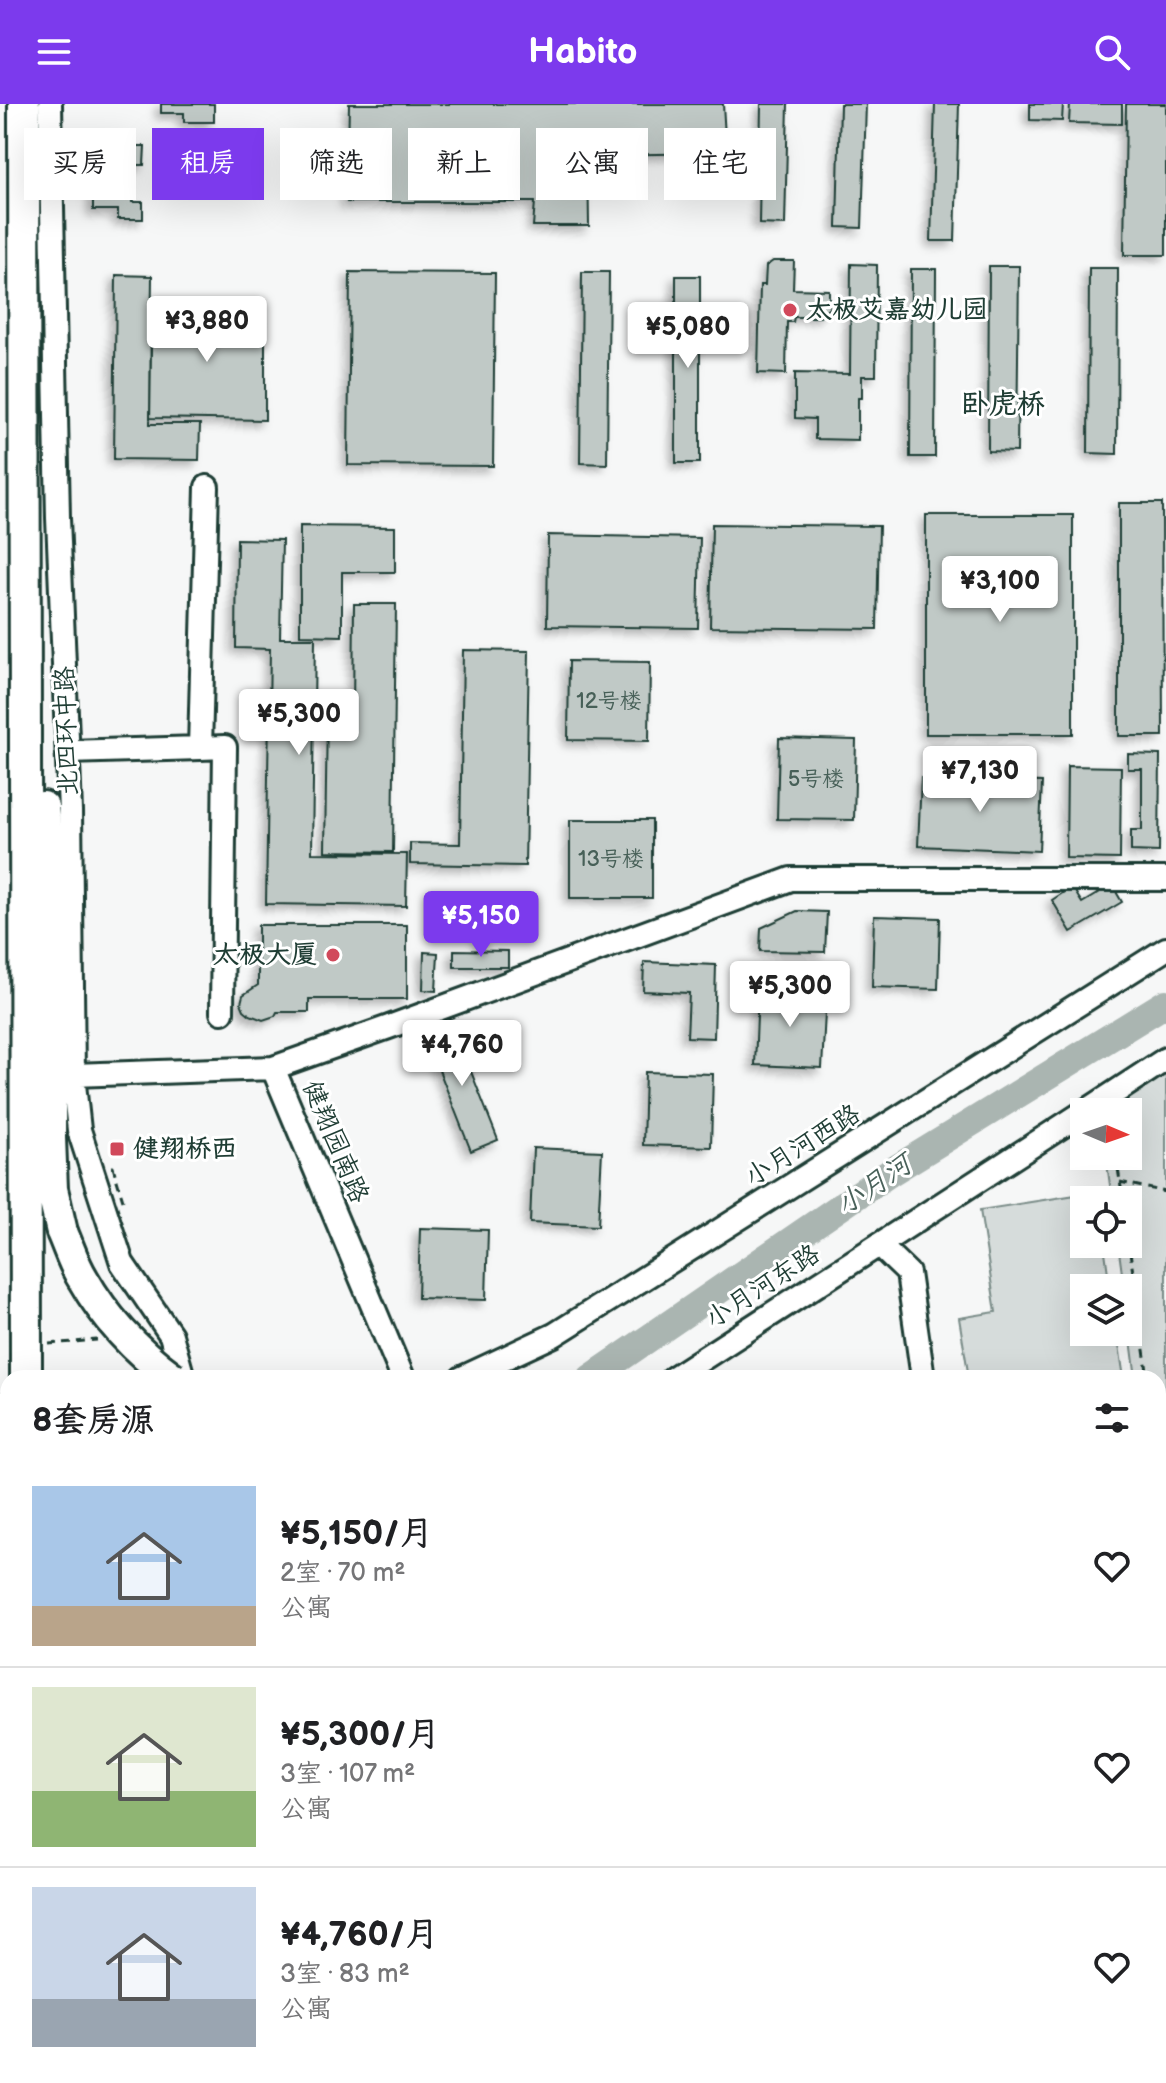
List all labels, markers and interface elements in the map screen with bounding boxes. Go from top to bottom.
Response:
icon: menu [32,30,76,74]
icon: search [1090,30,1134,74]
text: Habito [528,31,638,74]
chip: 买房 [24,128,136,200]
chip: 租房 [152,128,264,200]
chip: 筛选 [280,128,392,200]
chip: 新上 [408,128,520,200]
chip: 公寓 [536,128,648,200]
chip: 住宅 [664,128,776,200]
place label: 太极艾嘉幼儿园 [806,295,988,326]
pin: ¥3,880 [142,296,272,364]
marker: 太极艾嘉幼儿园 [781,301,799,319]
pin: ¥5,080 [623,302,753,370]
text: ¥3,880 [165,306,249,337]
text: ¥5,080 [646,312,730,343]
district label: 卧虎桥 [961,388,1045,421]
pin: ¥3,100 [935,556,1065,624]
text: ¥3,100 [960,566,1040,597]
street label: 北四环中路 [49,665,85,797]
house number: 12号楼 [576,688,642,715]
pin: ¥5,300 [234,689,364,757]
text: ¥5,300 [257,699,341,730]
pin: ¥7,130 [915,746,1045,814]
text: ¥7,130 [941,756,1019,787]
house number: 5号楼 [788,766,844,793]
house number: 13号楼 [578,846,644,873]
pin: ¥5,150 [416,891,546,959]
text: ¥5,150 [442,901,520,932]
place label: 太极大厦 [213,940,317,971]
marker: 太极大厦 [324,946,342,964]
pin: ¥5,300 [725,961,855,1029]
text: ¥5,300 [748,971,832,1002]
pin: ¥4,760 [397,1020,527,1088]
text: ¥4,760 [420,1030,504,1061]
street label: 健翔园南路 [295,1076,375,1208]
street label: 小月河西路 [740,1098,866,1194]
north arrow [1070,1098,1142,1170]
map controls [1070,1098,1142,1346]
place label: 健翔桥西 [133,1134,237,1165]
marker: 健翔桥西 [108,1140,126,1158]
water label: 小月河 [830,1146,921,1222]
button: locate [1070,1186,1142,1258]
street label: 小月河东路 [700,1239,826,1335]
button: layers [1070,1274,1142,1346]
icon: filters [1090,1396,1134,1440]
text: 8套房源 [32,1400,154,1441]
text: ¥5,150/月 [280,1513,433,1554]
icon: home [96,1518,192,1614]
icon: heart [1090,1544,1134,1588]
text: 2室 · 70 m² [280,1558,405,1589]
text: 公寓 [280,1593,332,1624]
text: ¥5,300/月 [280,1714,441,1755]
icon: home [96,1719,192,1815]
icon: heart [1090,1745,1134,1789]
text: 3室 · 107 m² [280,1759,415,1790]
text: 公寓 [280,1794,332,1825]
text: ¥4,760/月 [280,1914,439,1955]
icon: home [96,1919,192,2015]
icon: heart [1090,1945,1134,1989]
text: 3室 · 83 m² [280,1959,410,1990]
text: 公寓 [280,1994,332,2025]

